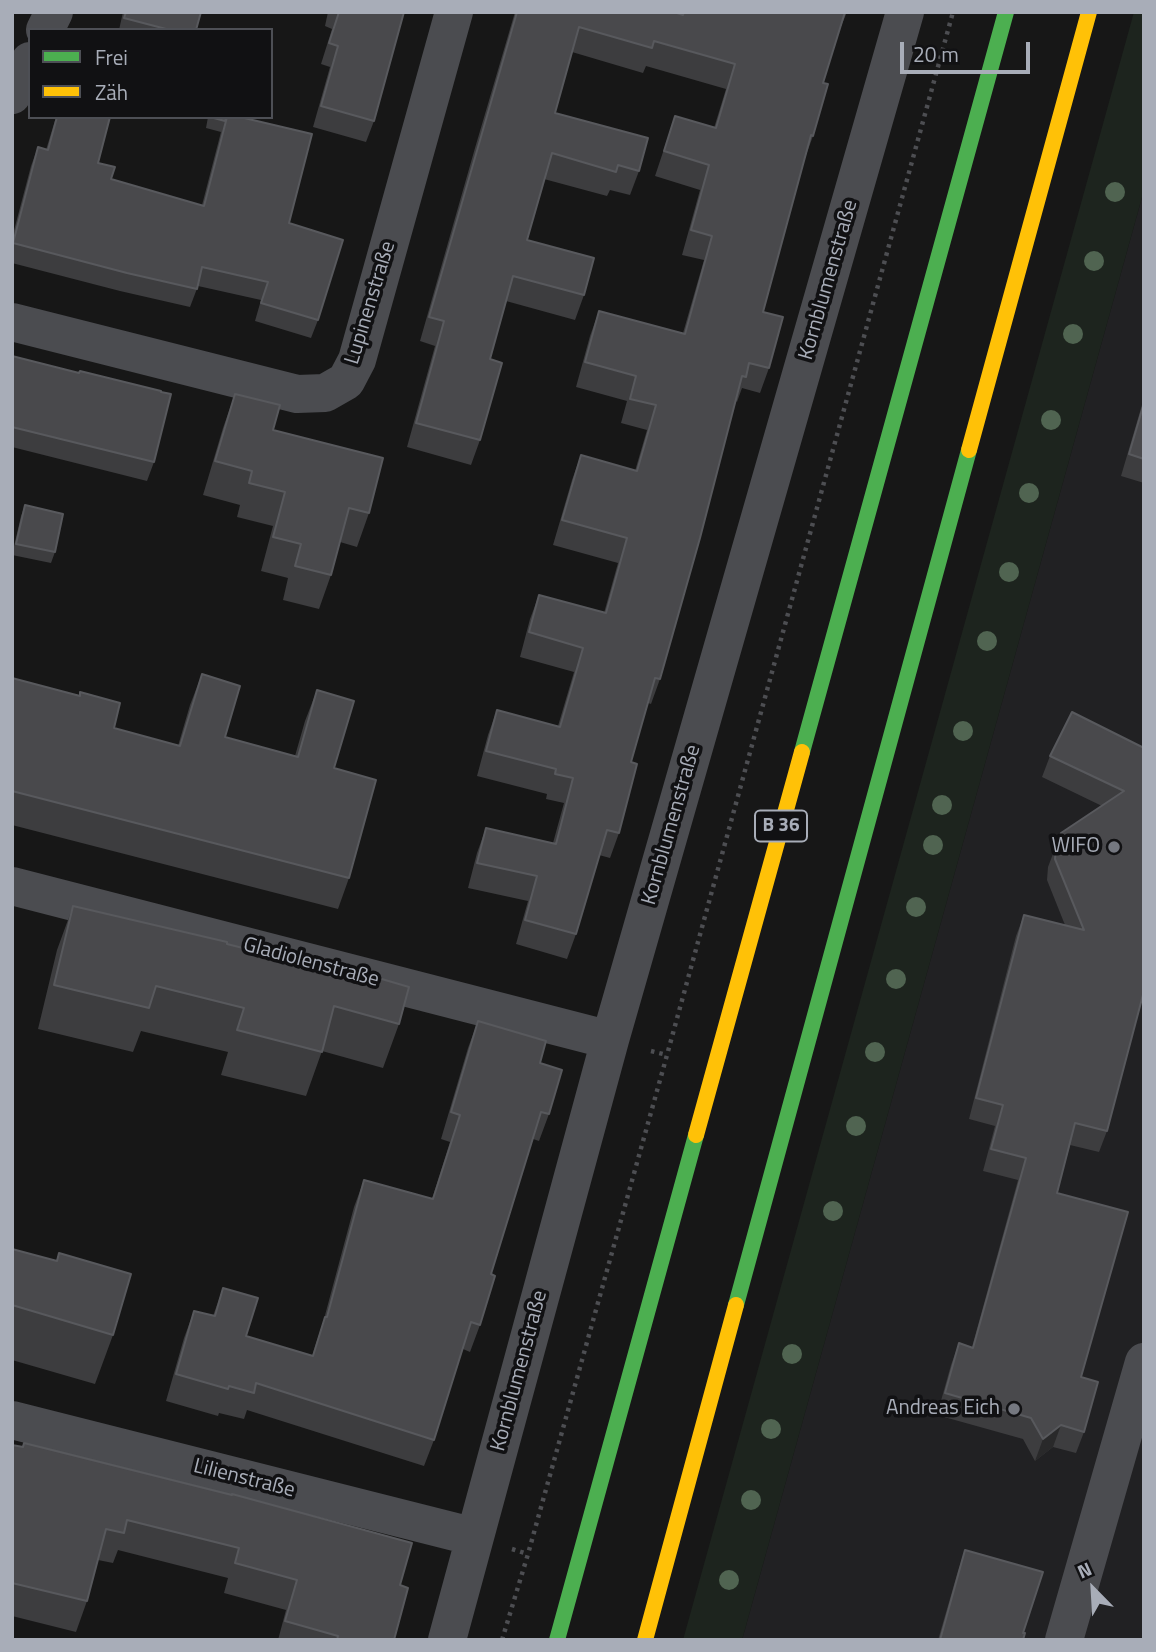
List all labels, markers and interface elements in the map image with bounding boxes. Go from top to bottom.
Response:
legend [28,28,273,119]
scale bar [904,28,1034,72]
text: 20 m [913,38,959,70]
text: Frei [95,41,128,73]
text: Zäh [95,76,128,108]
street label: Kornblumenstraße [794,197,864,363]
street label: Lupinenstraße [340,238,402,368]
street label: Kornblumenstraße [637,742,707,908]
road number: B 36 [755,810,807,842]
place label: WIFO [1052,834,1100,860]
marker: WIFO [1106,839,1122,855]
street label: Gladiolenstraße [240,933,382,993]
street label: Kornblumenstraße [486,1288,554,1454]
place label: Andreas Eich [886,1396,1000,1422]
marker: Andreas Eich [1006,1401,1022,1417]
street label: Lilienstraße [191,1454,297,1504]
text: N [1072,1553,1096,1585]
north arrow [1058,1554,1128,1624]

